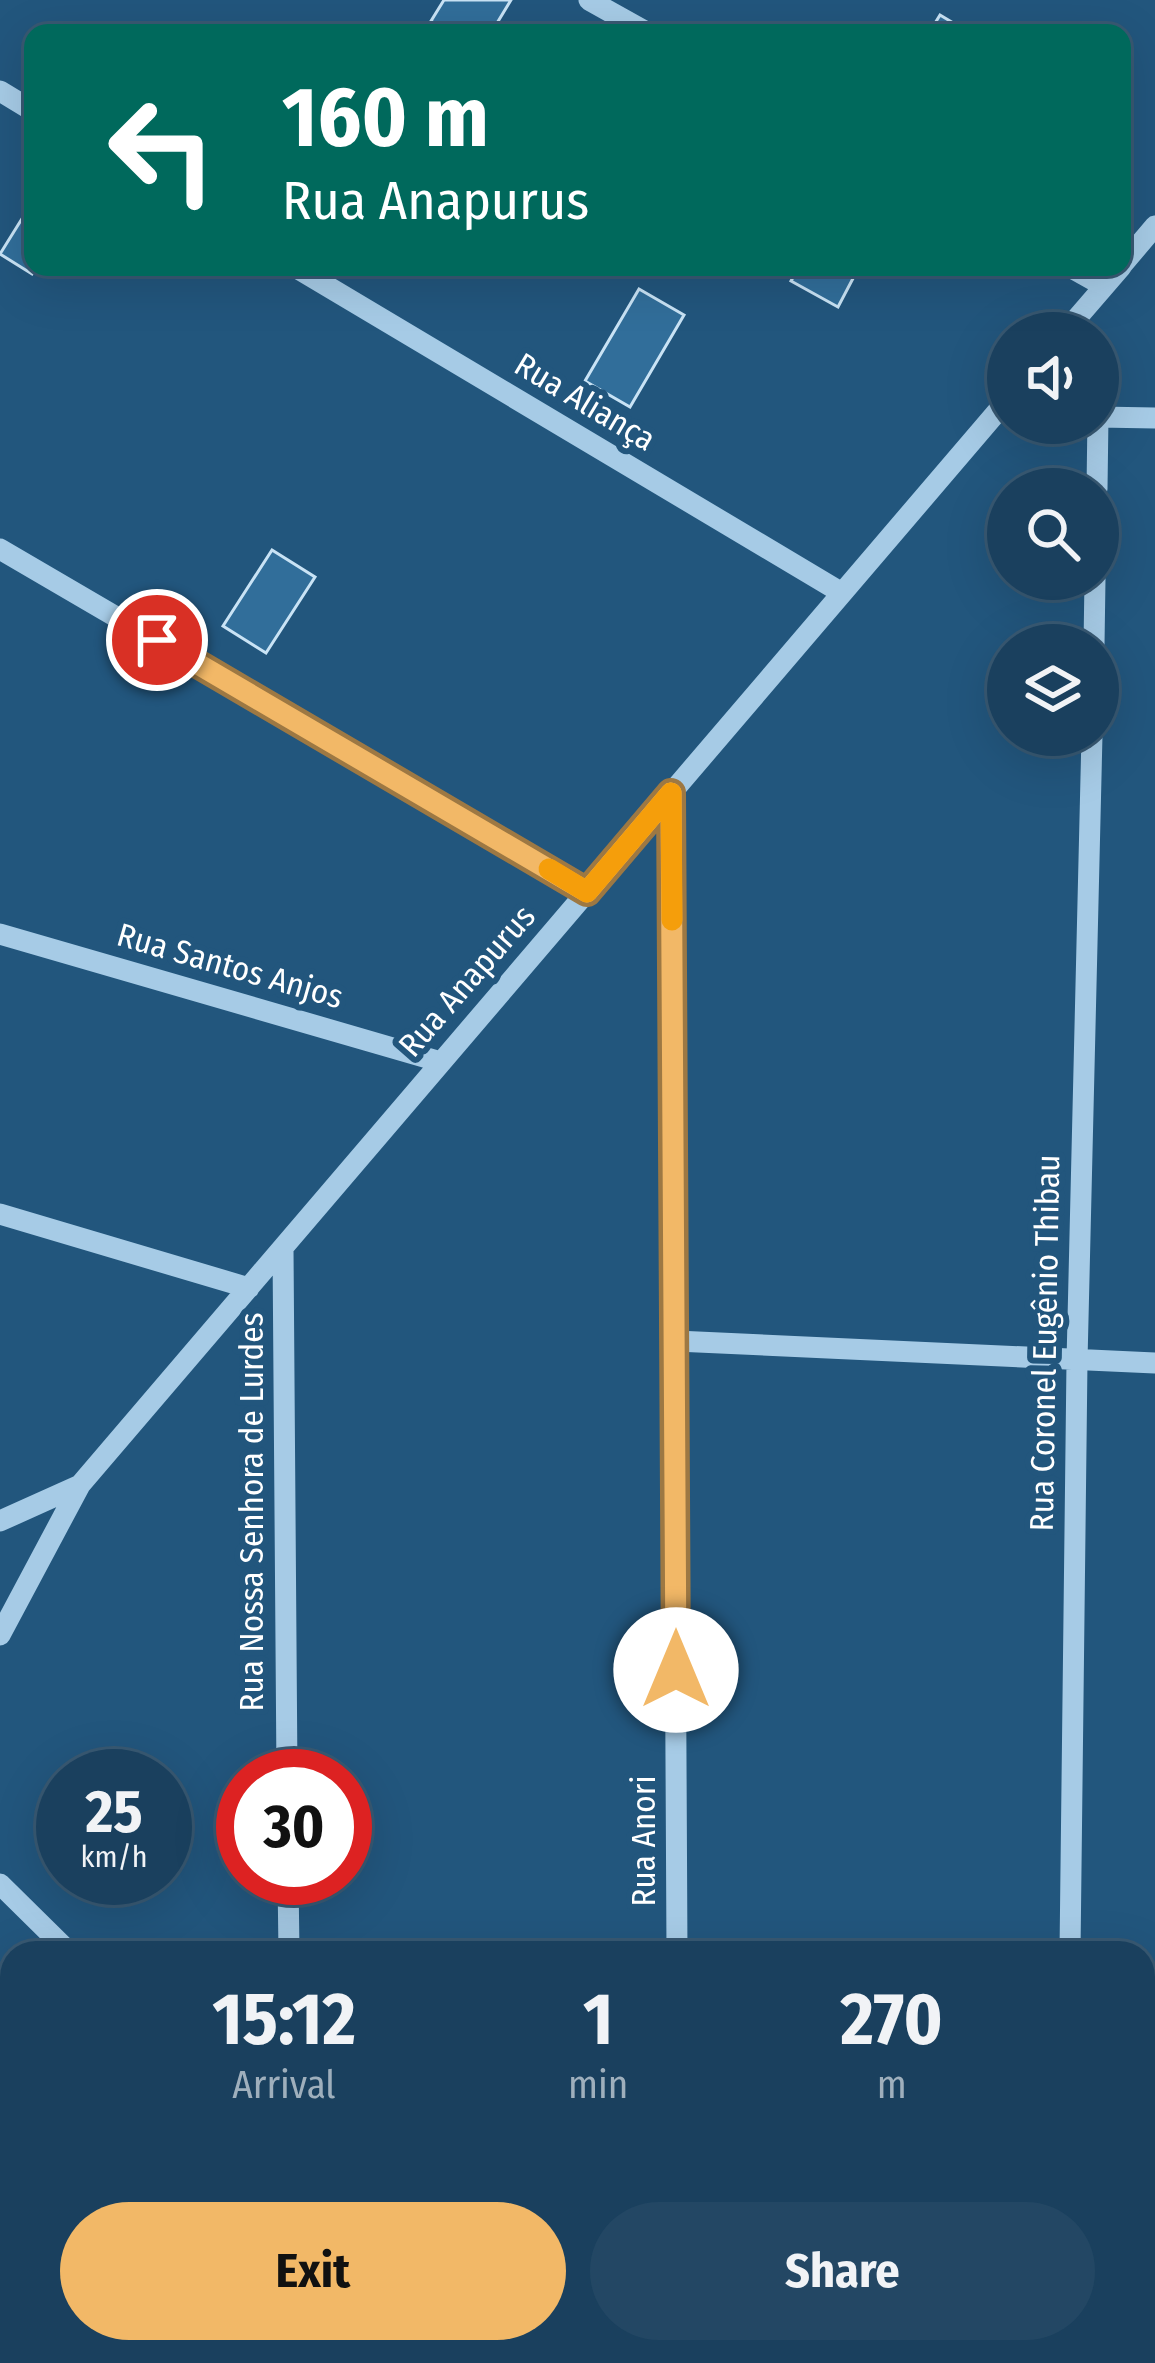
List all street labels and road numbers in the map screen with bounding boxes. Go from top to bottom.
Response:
street label: Rua Aliança [507,344,663,460]
street label: Rua Anapurus [390,897,544,1065]
street label: Rua Santos Anjos [112,915,348,1017]
street label: Rua Coronel Eugênio Thibau [1022,1154,1068,1532]
street label: Rua Nossa Senhora de Lurdes [232,1312,272,1712]
street label: Rua Anori [624,1775,664,1907]

